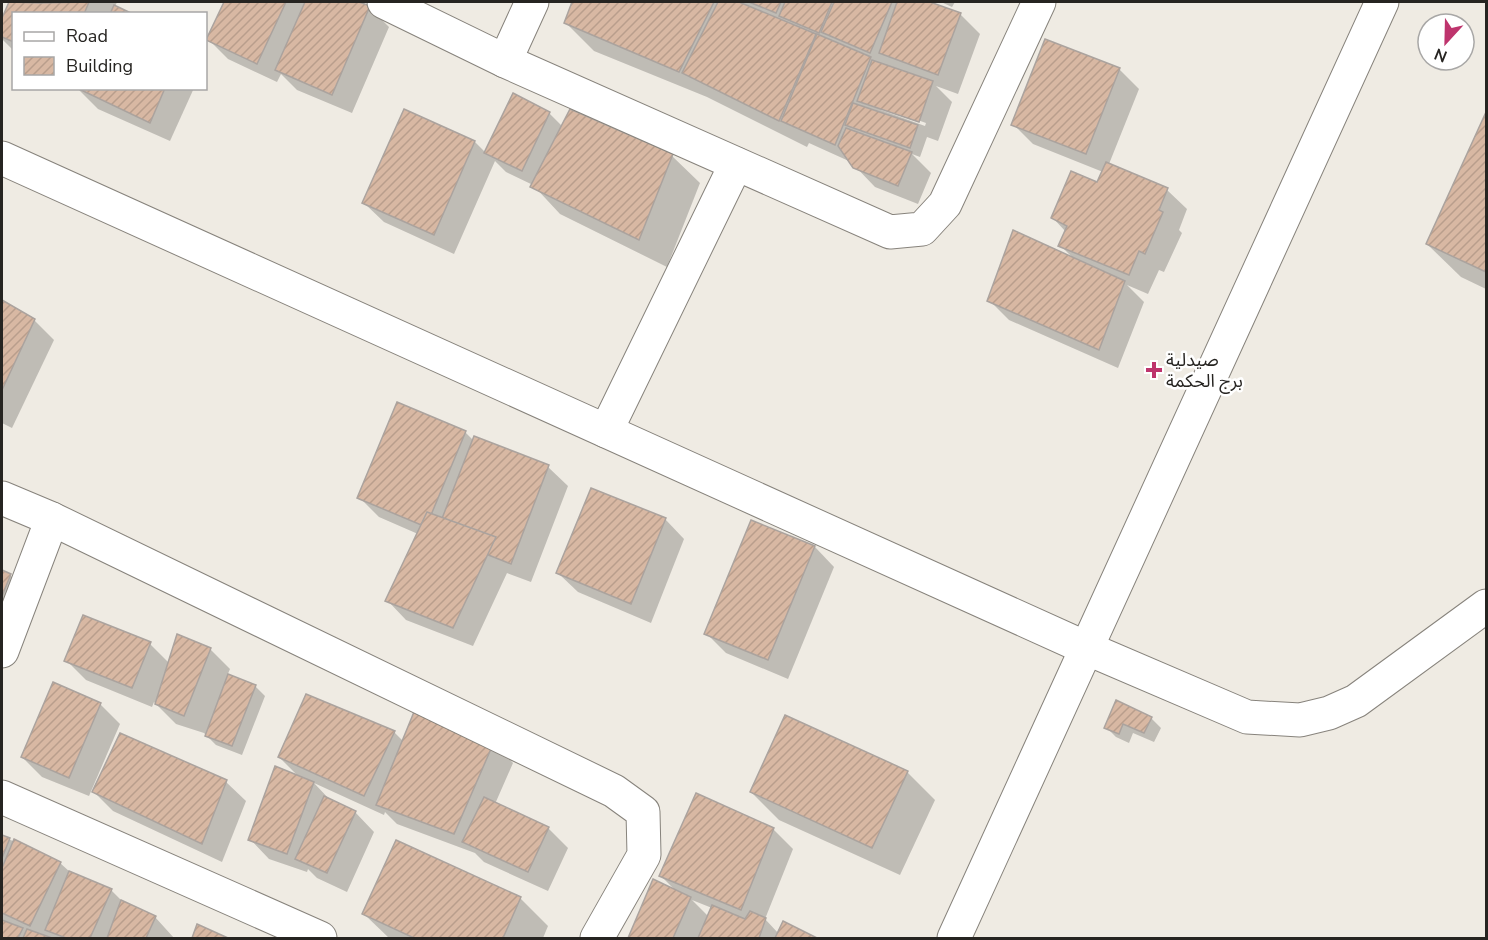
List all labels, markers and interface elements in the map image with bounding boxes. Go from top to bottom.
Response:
legend [12,12,207,90]
north arrow [1416,12,1476,72]
text: Road [66,24,108,48]
text: N [1431,43,1450,67]
text: Building [66,54,133,78]
place label: صيدلية برج الحكمة [1166,348,1243,394]
marker: صيدلية برج الحكمة [1147,363,1161,377]

